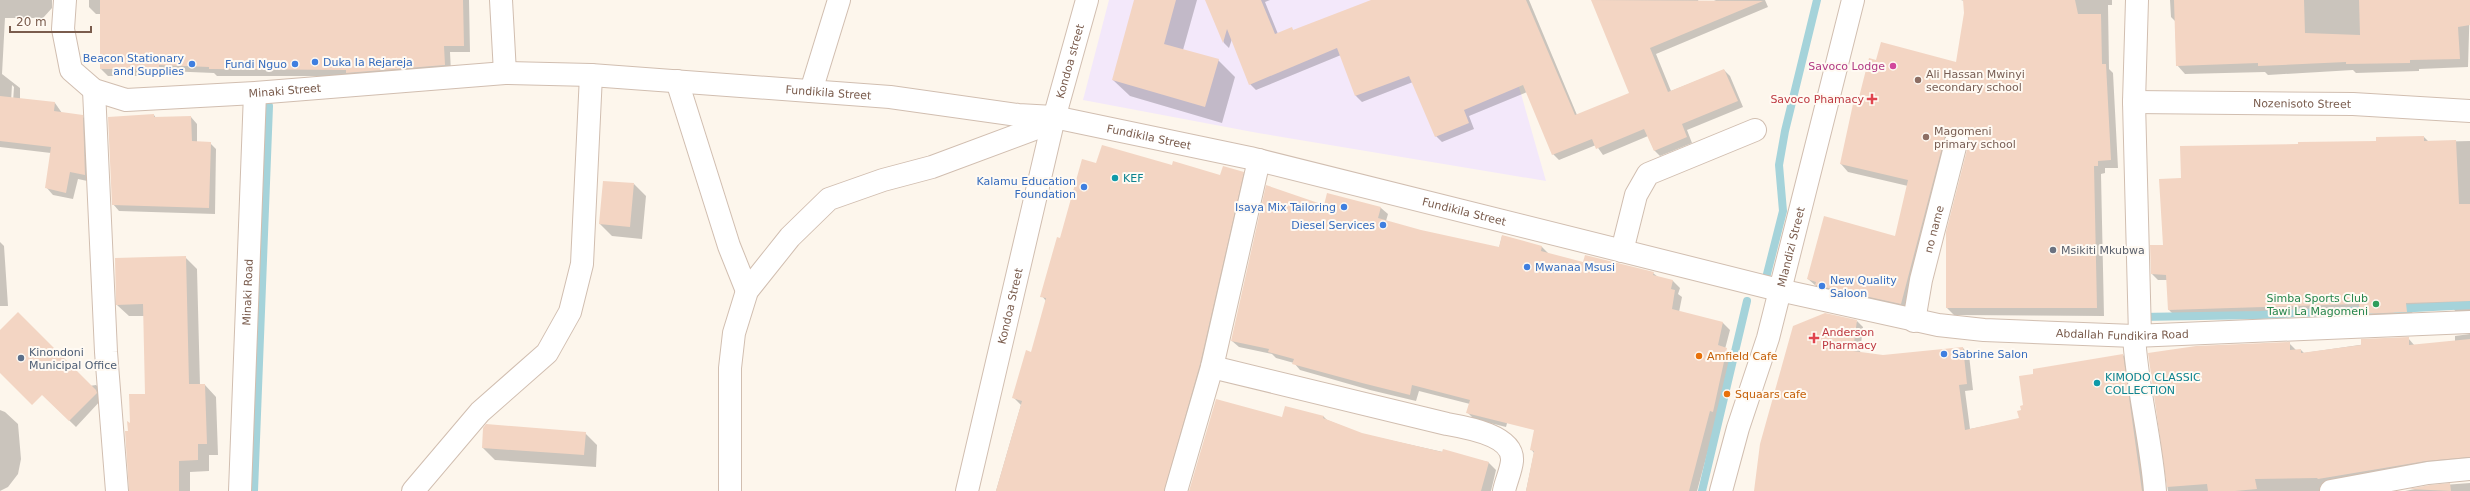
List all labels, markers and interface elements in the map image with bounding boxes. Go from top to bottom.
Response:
scale bar [10,8,91,34]
text: 20 m [16,15,47,29]
street label: Kondoa street [1053,22,1087,100]
place label: Beacon Stationary and Supplies [83,52,184,78]
place label: Duka la Rejareja [323,56,413,69]
marker: Duka la Rejareja [310,57,320,67]
place label: Fundi Nguo [225,58,287,71]
marker: Beacon Stationary and Supplies [187,59,197,69]
marker: Fundi Nguo [290,59,300,69]
place label: Savoco Lodge [1808,60,1885,73]
marker: Savoco Lodge [1888,61,1898,71]
place label: Ali Hassan Mwinyi secondary school [1926,68,2025,94]
marker: Ali Hassan Mwinyi secondary school [1913,75,1923,85]
street label: Minaki Street [248,81,322,100]
street label: Fundikila Street [785,83,873,102]
place label: Savoco Phamacy [1770,93,1864,106]
marker: Savoco Phamacy [1867,94,1877,104]
street label: Nozenisoto Street [2253,97,2352,110]
street label: Fundikila Street [1106,122,1193,152]
place label: Magomeni primary school [1934,125,2016,151]
marker: Magomeni primary school [1921,132,1931,142]
place label: KEF [1123,172,1144,185]
marker: KEF [1110,173,1120,183]
place label: Kalamu Education Foundation [976,175,1076,201]
marker: Kalamu Education Foundation [1079,182,1089,192]
street label: Fundikila Street [1421,195,1508,228]
place label: Isaya Mix Tailoring [1235,201,1336,214]
marker: Isaya Mix Tailoring [1339,202,1349,212]
street label: no name [1922,204,1946,254]
street label: Mlandizi Street [1775,205,1807,288]
place label: Diesel Services [1291,219,1375,232]
marker: Diesel Services [1378,220,1388,230]
place label: Msikiti Mkubwa [2061,244,2145,257]
marker: Msikiti Mkubwa [2048,245,2058,255]
street label: Minaki Road [240,258,255,326]
place label: Mwanaa Msusi [1535,261,1615,274]
marker: Mwanaa Msusi [1522,262,1532,272]
street label: Kondoa Street [995,266,1025,345]
place label: New Quality Saloon [1830,274,1897,300]
marker: New Quality Saloon [1817,281,1827,291]
place label: Simba Sports Club Tawi La Magomeni [2266,292,2368,318]
marker: Simba Sports Club Tawi La Magomeni [2371,299,2381,309]
place label: Anderson Pharmacy [1822,326,1877,352]
street label: Abdallah Fundikira Road [2056,326,2189,342]
marker: Anderson Pharmacy [1809,333,1819,343]
place label: Kinondoni Municipal Office [29,346,117,372]
place label: Sabrine Salon [1952,348,2028,361]
marker: Sabrine Salon [1939,349,1949,359]
place label: Amfield Cafe [1707,350,1778,363]
marker: Amfield Cafe [1694,351,1704,361]
marker: Kinondoni Municipal Office [16,353,26,363]
place label: KIMODO CLASSIC COLLECTION [2105,371,2201,397]
marker: KIMODO CLASSIC COLLECTION [2092,378,2102,388]
place label: Squaars cafe [1735,388,1807,401]
marker: Squaars cafe [1722,389,1732,399]

